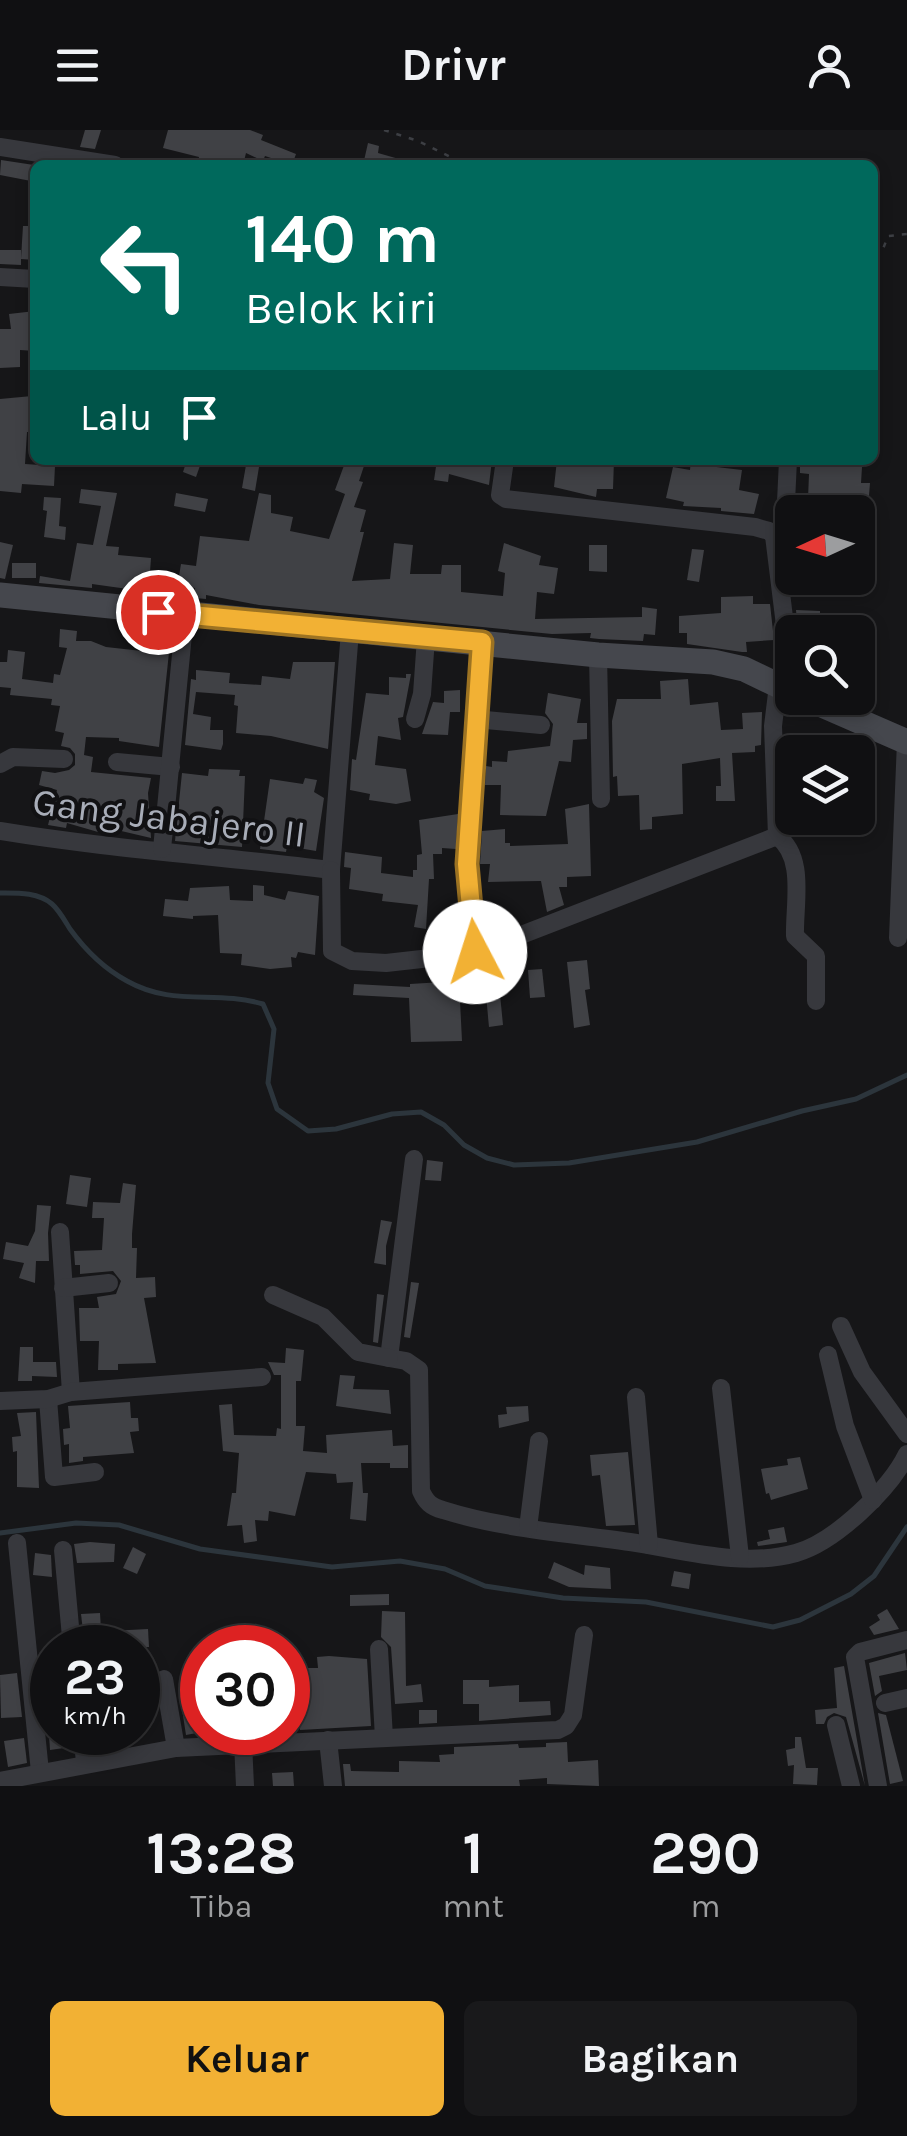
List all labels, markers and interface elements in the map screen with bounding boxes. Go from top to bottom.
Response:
icon: menu [50,38,105,93]
icon: person [802,38,857,93]
text: Drivr [401,39,506,91]
text: 140 m [245,198,440,280]
icon: left [80,200,210,330]
text: Belok kiri [245,282,438,334]
icon: arrive [172,390,227,445]
text: Lalu [80,395,152,440]
north arrow [775,495,875,595]
map controls [775,495,875,835]
pin [116,570,201,655]
icon: arrive [131,585,186,640]
button: search [775,615,875,715]
button: layers [775,735,875,835]
street label: Gang Jabajero II [30,779,308,857]
position arrow [423,900,527,1004]
speed limit sign: 30 [180,1625,310,1755]
text: 23 [64,1648,126,1707]
text: km/h [63,1701,127,1730]
text: 13:28 [146,1818,296,1888]
text: 1 [462,1818,484,1888]
text: 290 [650,1818,761,1888]
text: Tiba [190,1888,252,1925]
text: mnt [442,1888,504,1925]
text: m [690,1888,720,1925]
button: Keluar [50,2001,444,2116]
button: Bagikan [464,2001,857,2116]

